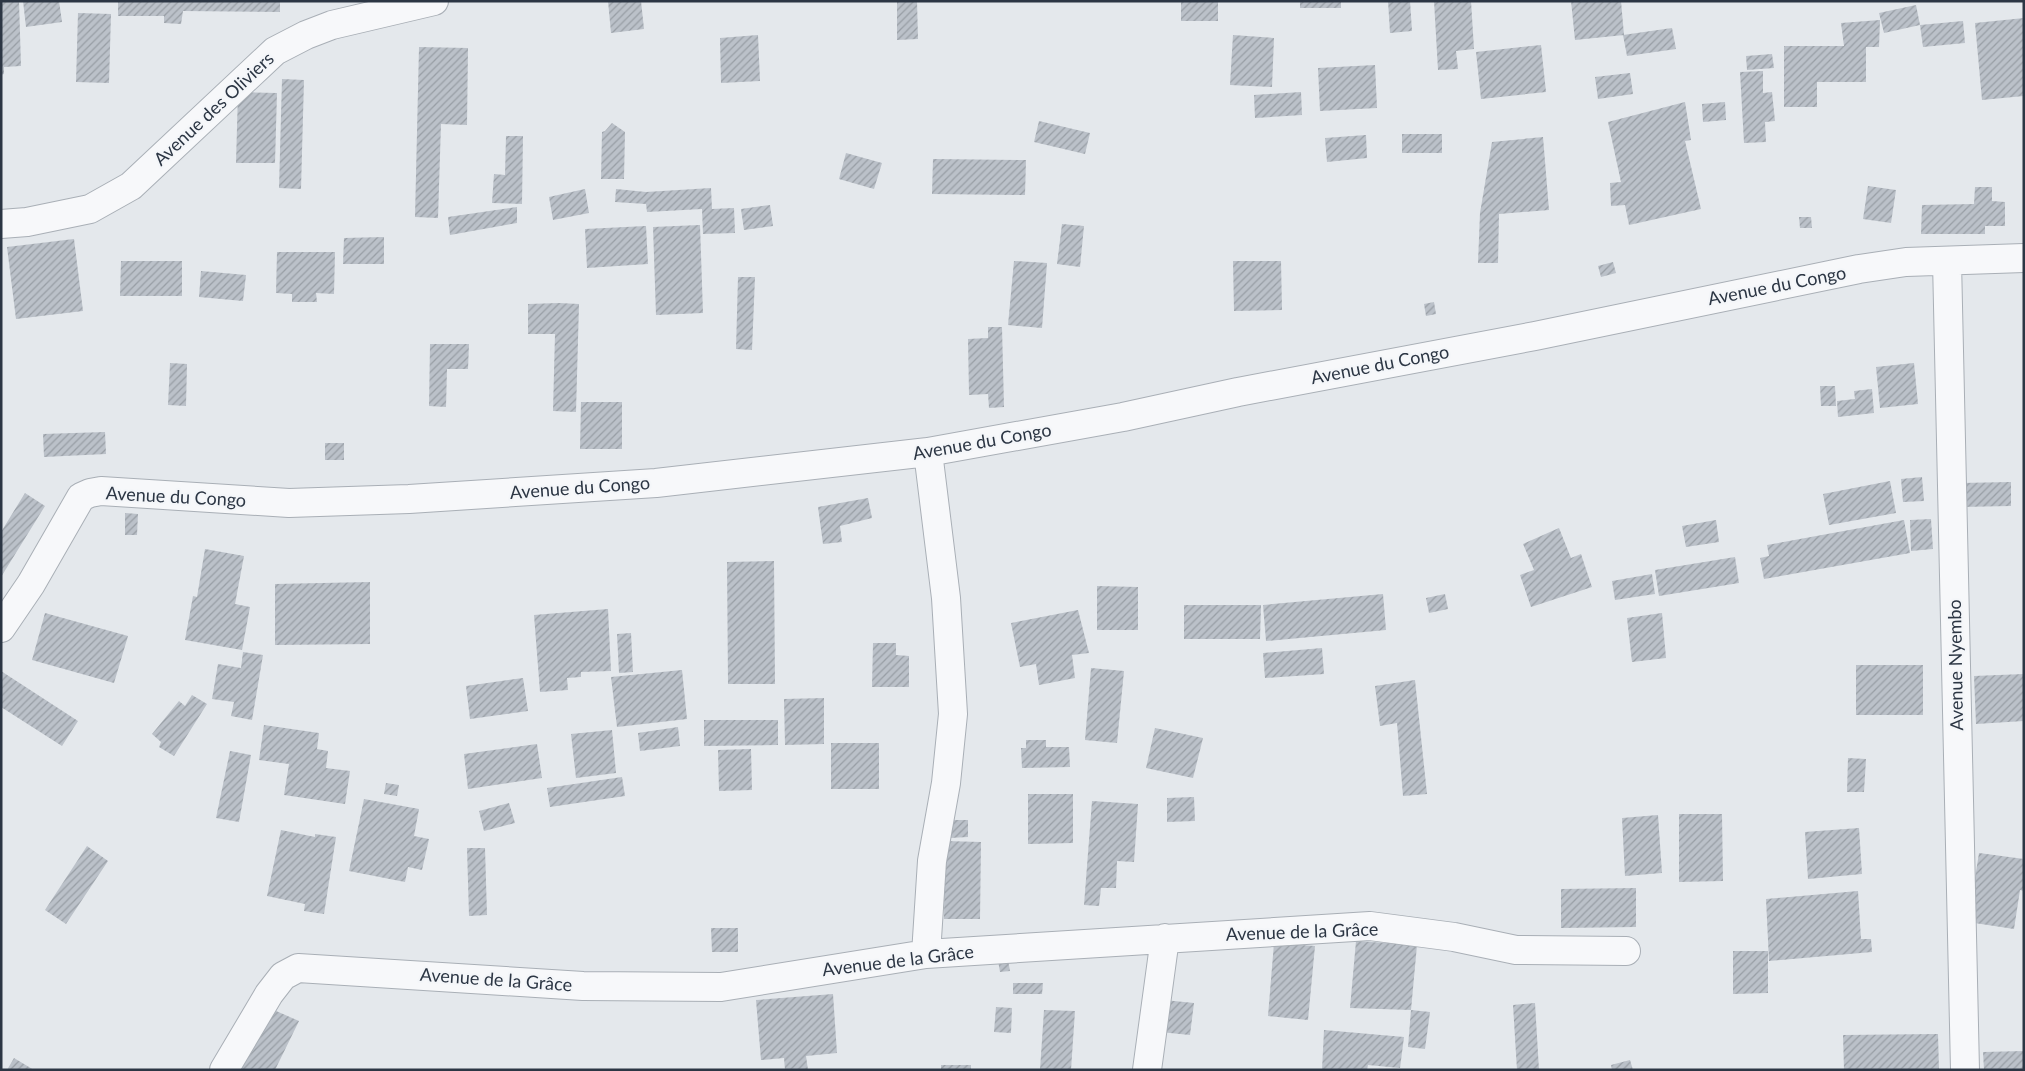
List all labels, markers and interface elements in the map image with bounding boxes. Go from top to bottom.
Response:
street label: Avenue des Oliviers [149,47,278,170]
street label: Avenue du Congo [1706,261,1848,309]
street label: Avenue du Congo [1309,340,1451,388]
street label: Avenue du Congo [911,418,1053,464]
street label: Avenue du Congo [509,471,651,503]
street label: Avenue du Congo [105,481,247,511]
street label: Avenue Nyembo [1943,599,1967,731]
street label: Avenue de la Grâce [1225,917,1379,945]
street label: Avenue de la Grâce [821,940,975,980]
street label: Avenue de la Grâce [419,963,573,995]

